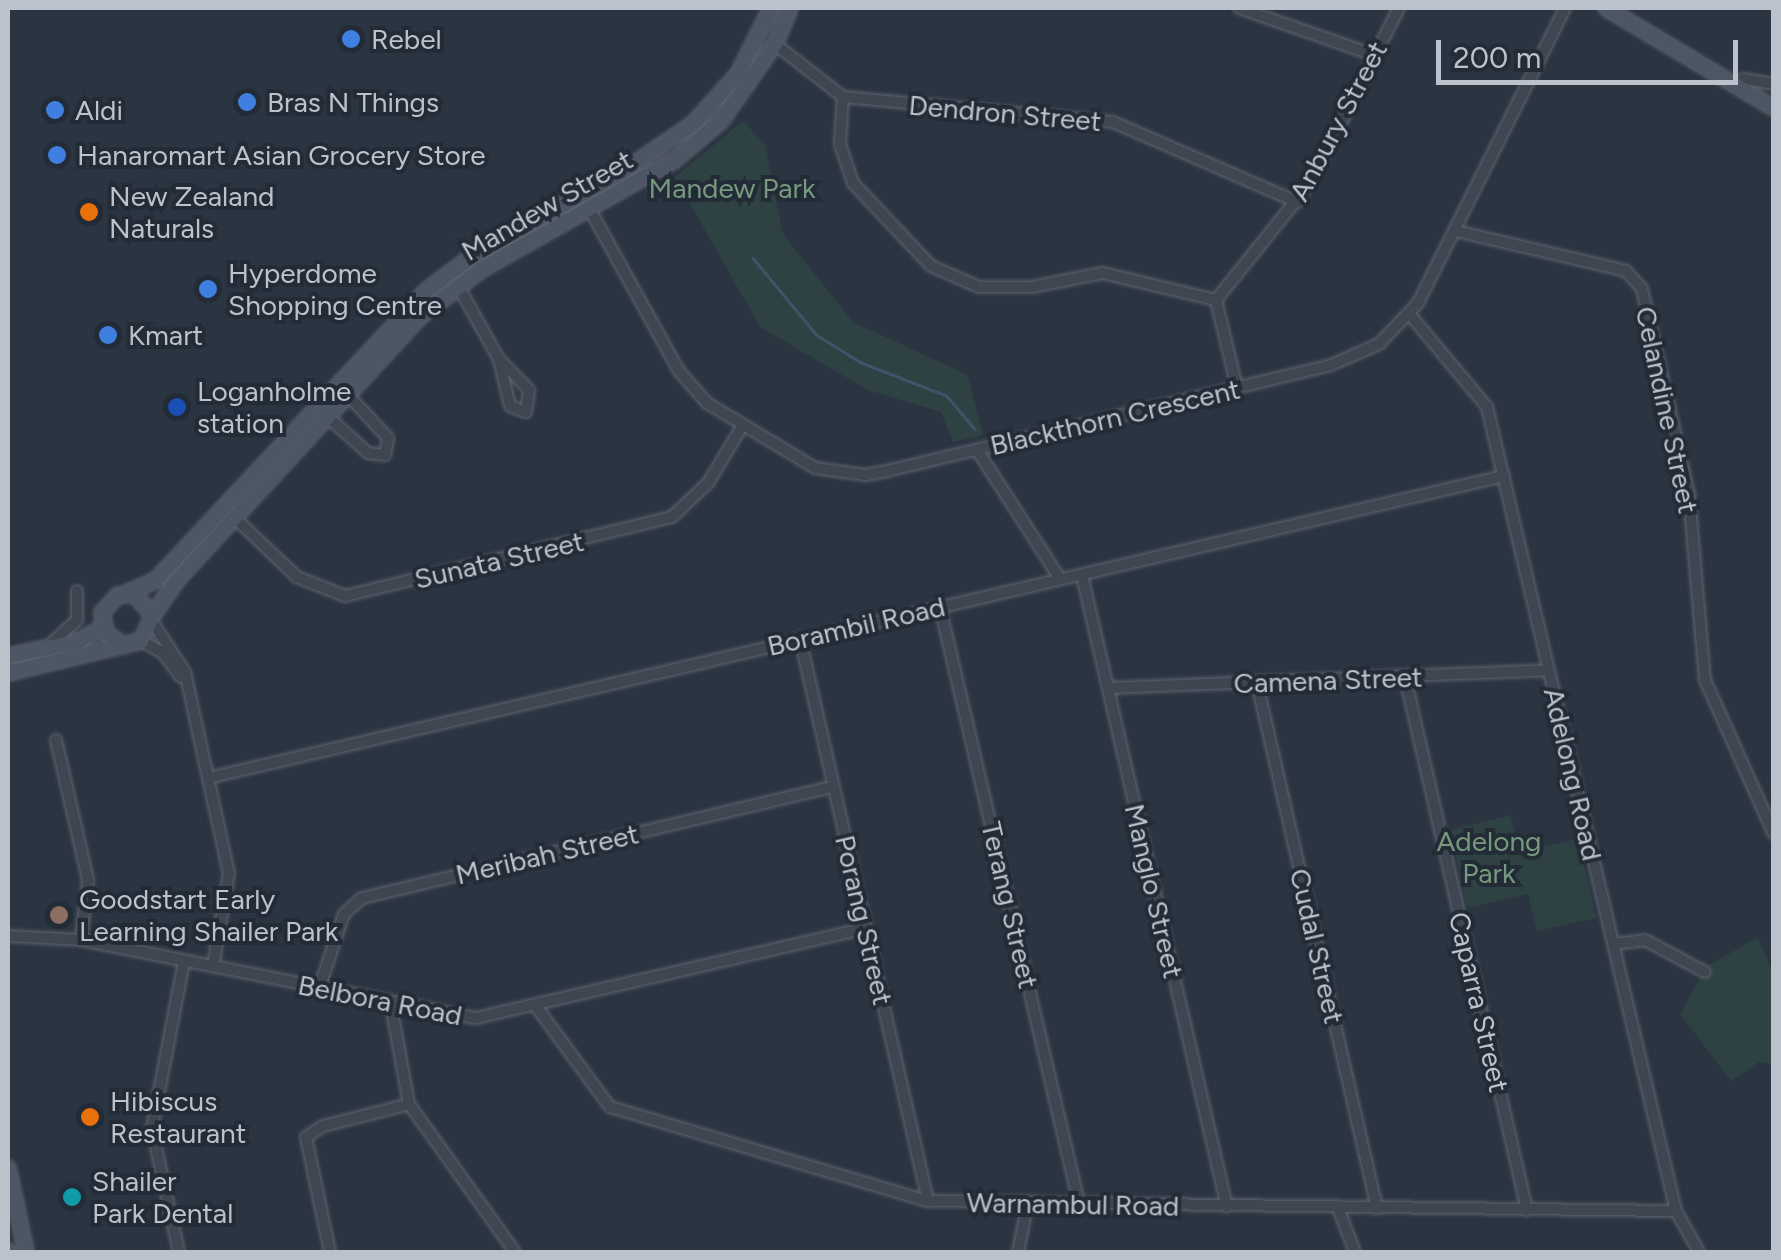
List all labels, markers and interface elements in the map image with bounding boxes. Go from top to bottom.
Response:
scale bar [1441,20,1744,82]
place label: Rebel [371,22,442,56]
marker: Rebel [340,28,362,50]
street label: Anbury Street [1282,35,1394,207]
text: 200 m [1453,39,1541,76]
place label: Bras N Things [267,85,439,119]
street label: Dendron Street [907,88,1103,138]
marker: Bras N Things [236,91,258,113]
place label: Aldi [75,93,123,127]
marker: Aldi [44,99,66,121]
place label: Hanaromart Asian Grocery Store [77,138,486,172]
street label: Mandew Street [455,142,639,268]
marker: Hanaromart Asian Grocery Store [46,144,68,166]
park label: Mandew Park [648,171,816,205]
place label: New Zealand Naturals [109,179,274,245]
marker: New Zealand Naturals [78,201,100,223]
place label: Hyperdome Shopping Centre [228,256,442,322]
marker: Hyperdome Shopping Centre [197,278,219,300]
street label: Celandine Street [1629,303,1705,517]
place label: Kmart [128,318,203,352]
marker: Kmart [97,324,119,346]
street label: Blackthorn Crescent [987,372,1243,462]
place label: Loganholme station [197,374,351,440]
marker: Loganholme station [166,396,188,418]
street label: Sunata Street [411,524,587,596]
street label: Borambil Road [764,589,948,663]
street label: Camena Street [1233,660,1423,700]
street label: Adelong Road [1537,684,1609,864]
street label: Manglo Street [1118,801,1190,981]
street label: Meribah Street [452,817,642,891]
street label: Terang Street [974,818,1046,992]
park label: Adelong Park [1437,824,1541,890]
street label: Porang Street [828,832,900,1008]
street label: Cudal Street [1283,865,1351,1027]
place label: Goodstart Early Learning Shailer Park [79,882,338,948]
marker: Goodstart Early Learning Shailer Park [48,904,70,926]
street label: Caparra Street [1442,909,1516,1095]
street label: Belbora Road [295,968,465,1032]
place label: Hibiscus Restaurant [110,1084,246,1150]
marker: Hibiscus Restaurant [79,1106,101,1128]
place label: Shailer Park Dental [92,1164,233,1230]
street label: Warnambul Road [966,1185,1180,1223]
marker: Shailer Park Dental [61,1186,83,1208]

